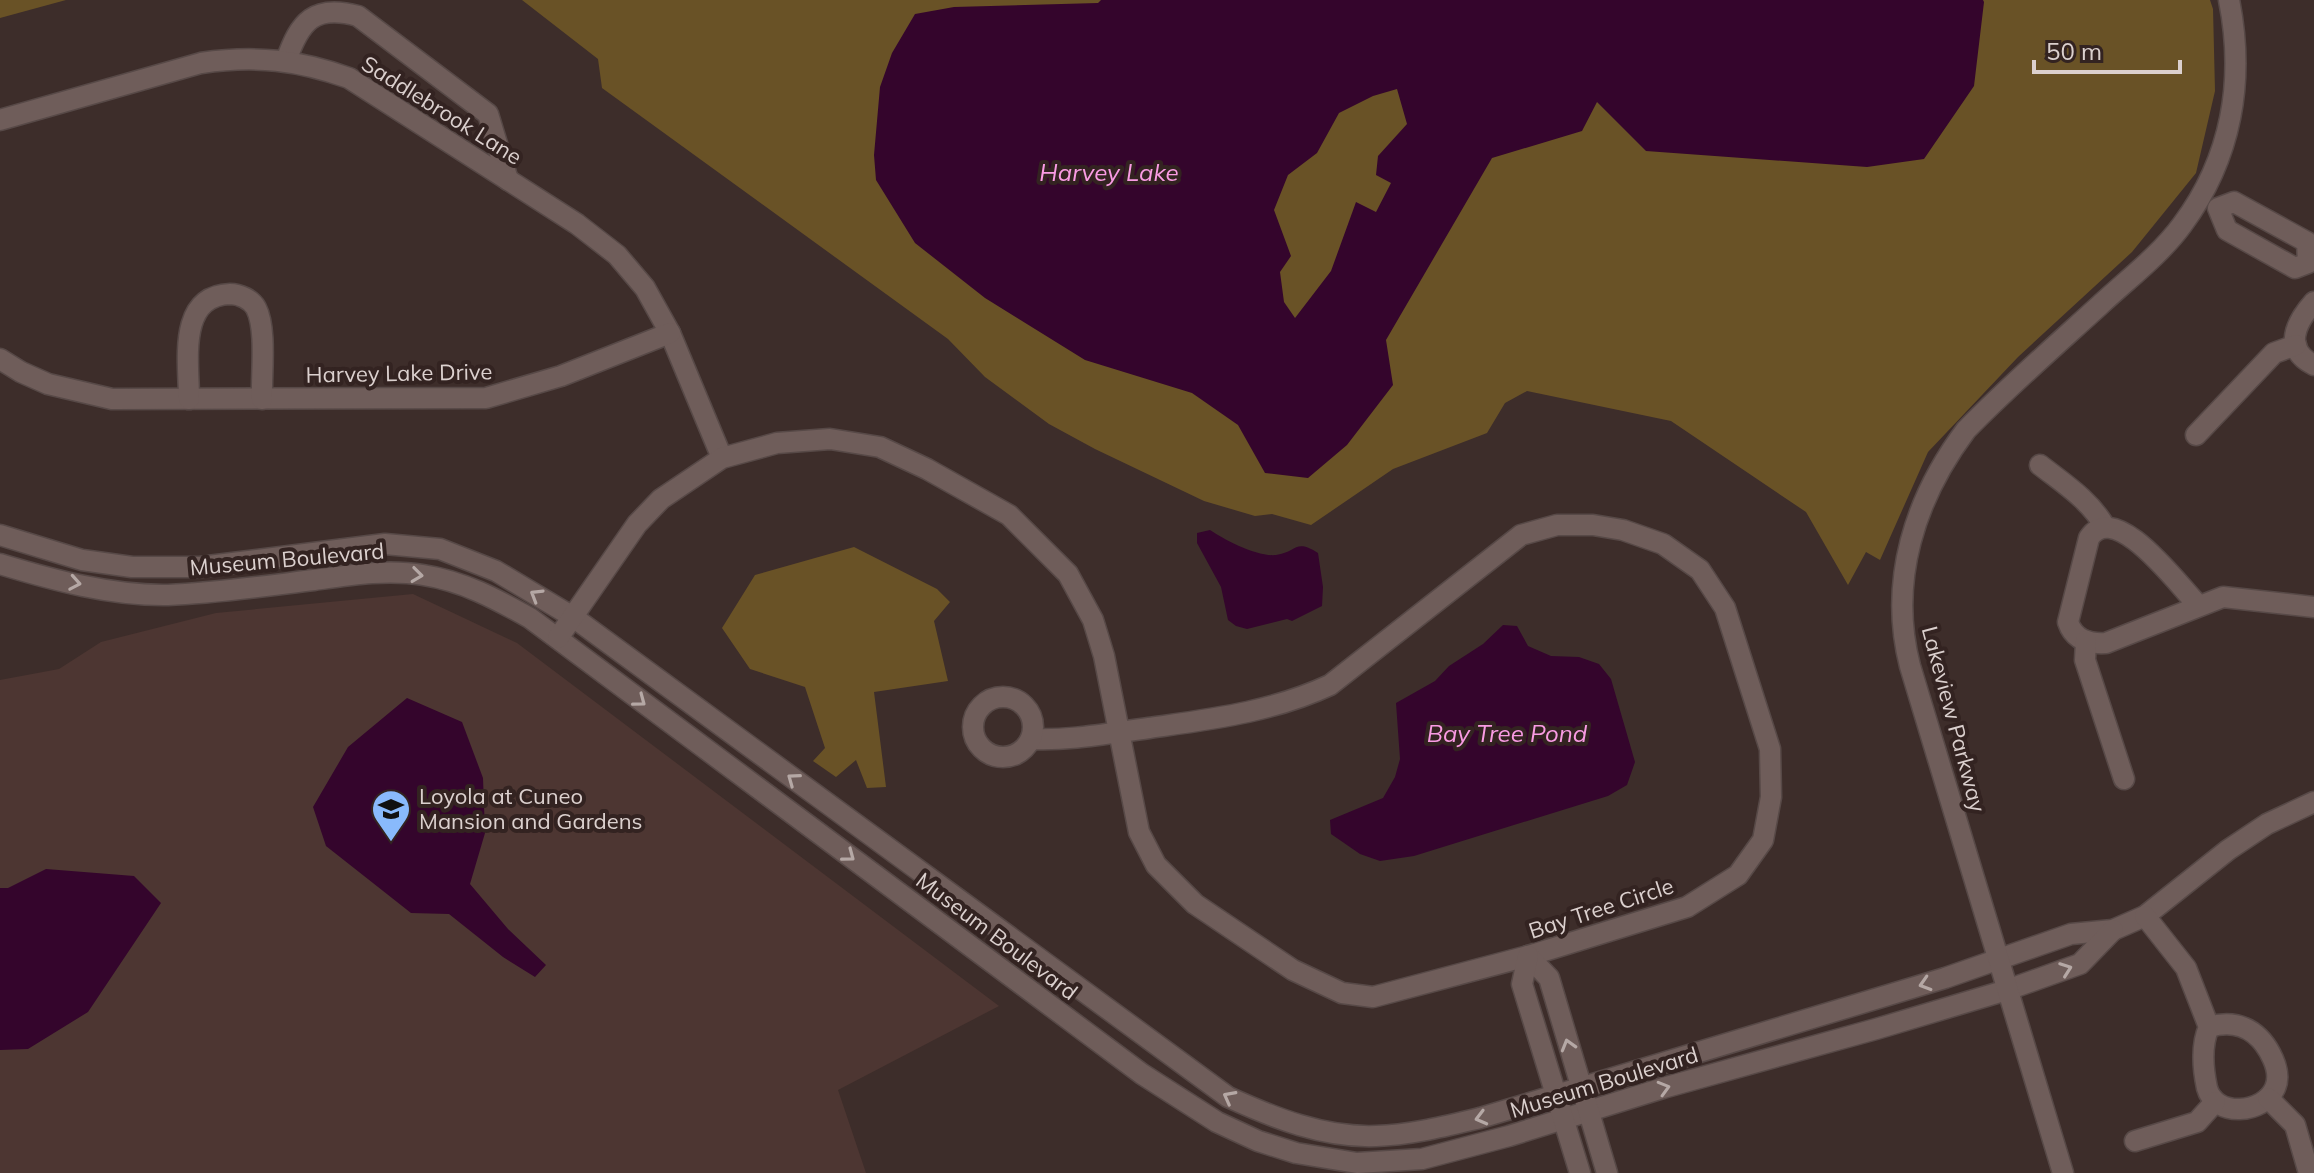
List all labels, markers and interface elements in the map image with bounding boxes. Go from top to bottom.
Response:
scale bar [2034,24,2180,74]
text: 50 m [2046,36,2102,66]
street label: Saddlebrook Lane [357,49,527,171]
water label: Harvey Lake [1039,157,1179,187]
street label: Harvey Lake Drive [305,357,493,389]
street label: Museum Boulevard [189,537,385,581]
one-way arrow [410,566,424,583]
one-way arrow [69,574,82,591]
one-way arrow [530,589,545,605]
street label: Lakeview Parkway [1916,623,1992,815]
one-way arrow [631,691,646,705]
water label: Bay Tree Pond [1427,718,1588,748]
one-way arrow [787,775,802,789]
place label: Loyola at Cuneo Mansion and Gardens [419,782,642,835]
school or university icon: Loyola at Cuneo Mansion and Gardens [370,788,412,843]
one-way arrow [840,846,855,860]
street label: Museum Boulevard [911,866,1083,1006]
street label: Bay Tree Circle [1525,871,1677,945]
one-way arrow [2058,962,2072,979]
one-way arrow [1918,975,1932,991]
one-way arrow [1561,1038,1577,1052]
street label: Museum Boulevard [1507,1040,1701,1124]
one-way arrow [1656,1081,1670,1097]
one-way arrow [1224,1091,1238,1107]
one-way arrow [1474,1108,1488,1125]

